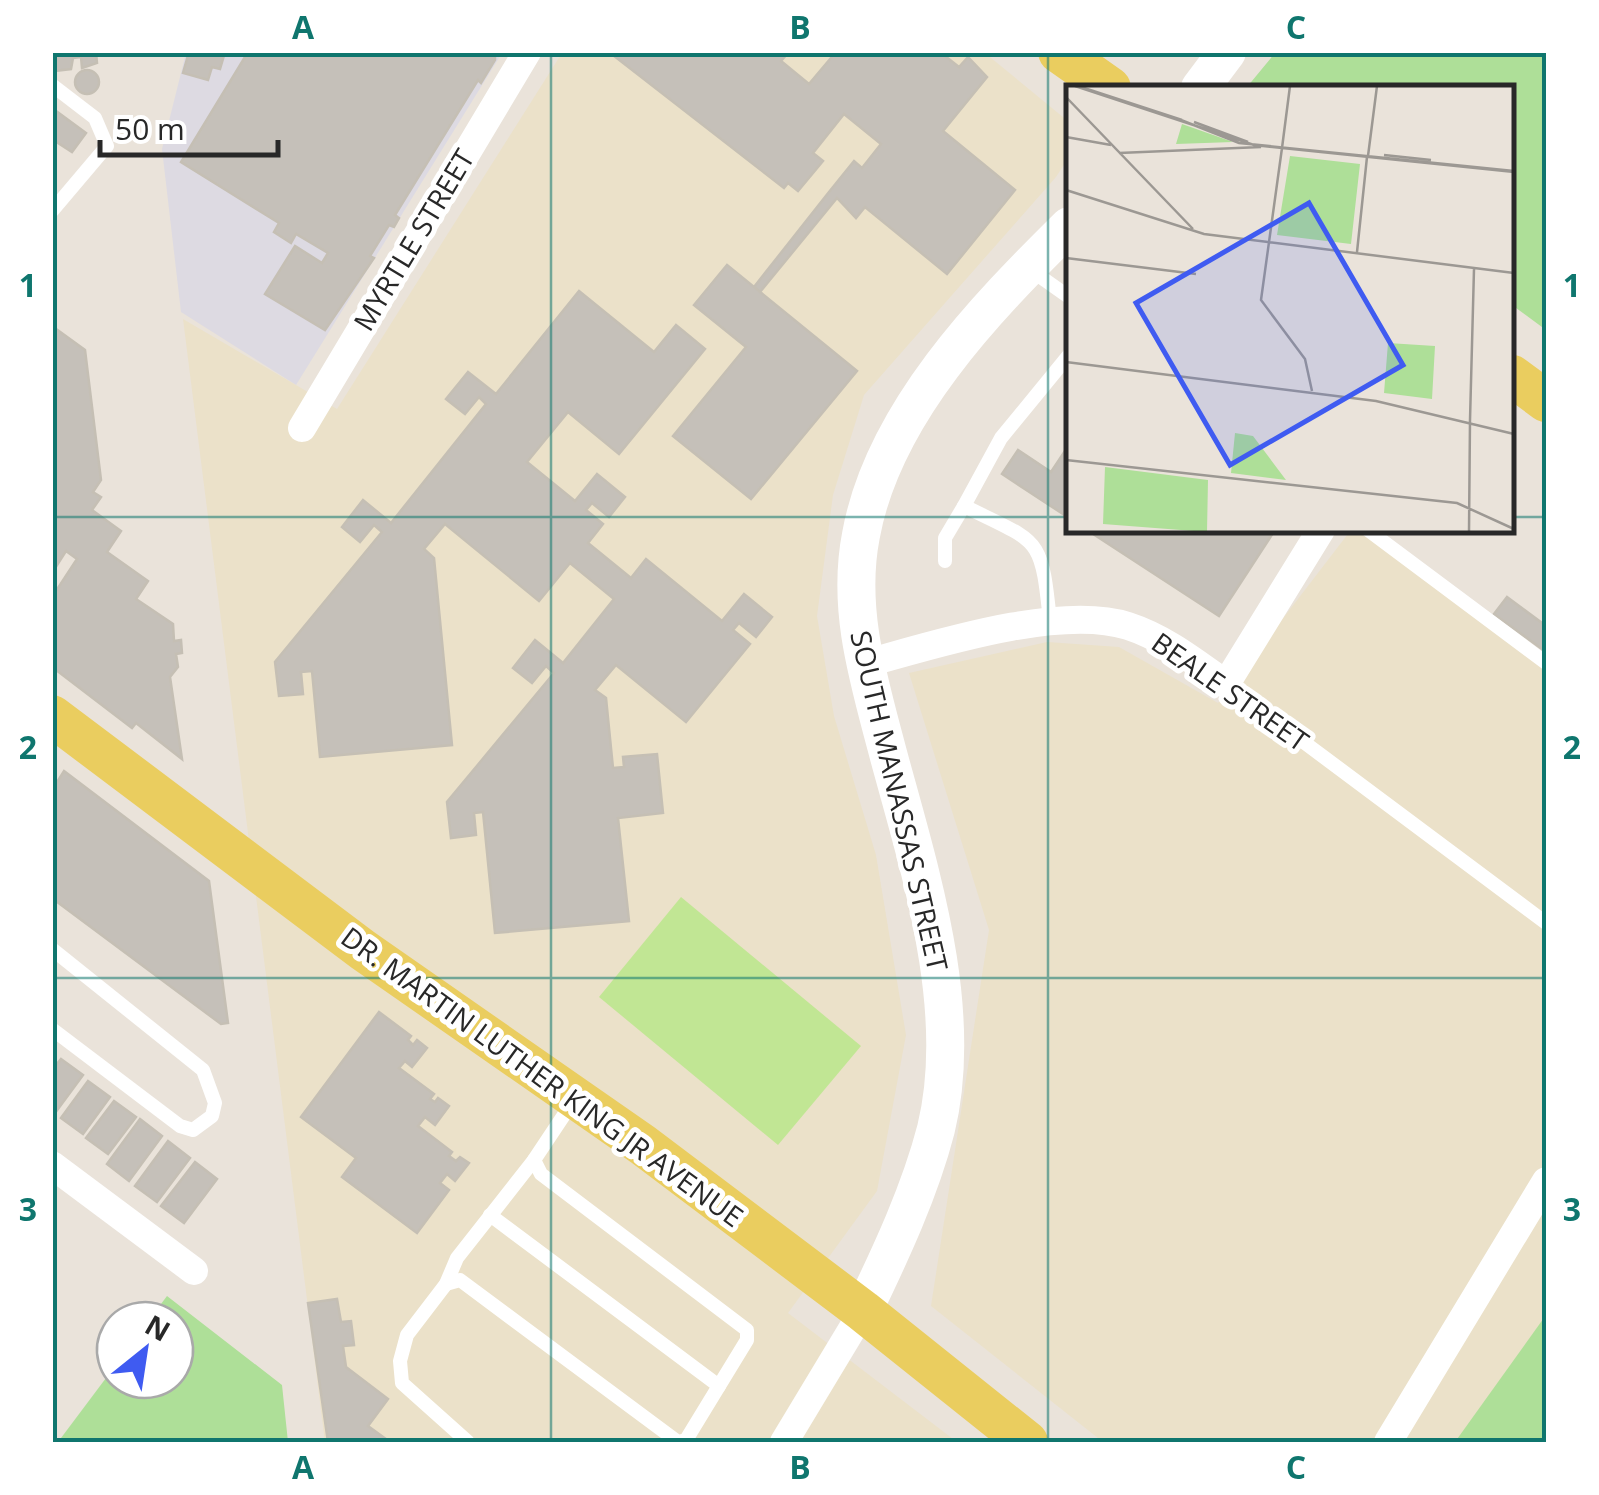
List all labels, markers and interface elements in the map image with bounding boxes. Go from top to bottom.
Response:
text: A [292,5,315,48]
text: B [789,5,811,48]
text: C [1286,5,1306,48]
inset map [1066,85,1514,532]
scale bar [100,95,278,157]
text: 50 m [115,108,185,149]
street label: MYRTLE STREET [344,141,483,337]
text: 1 [19,263,37,306]
text: 1 [1563,263,1581,306]
street label: BEALE STREET [1145,623,1317,760]
street label: SOUTH MANASSAS STREET [842,627,958,975]
text: 2 [19,725,37,768]
text: 2 [1563,725,1581,768]
street label: DR. MARTIN LUTHER KING JR AVENUE [334,917,751,1235]
text: 3 [19,1187,37,1230]
text: 3 [1563,1187,1581,1230]
north arrow [95,1300,195,1400]
text: N [139,1305,177,1350]
text: A [292,1445,315,1488]
text: B [789,1445,811,1488]
text: C [1286,1445,1306,1488]

